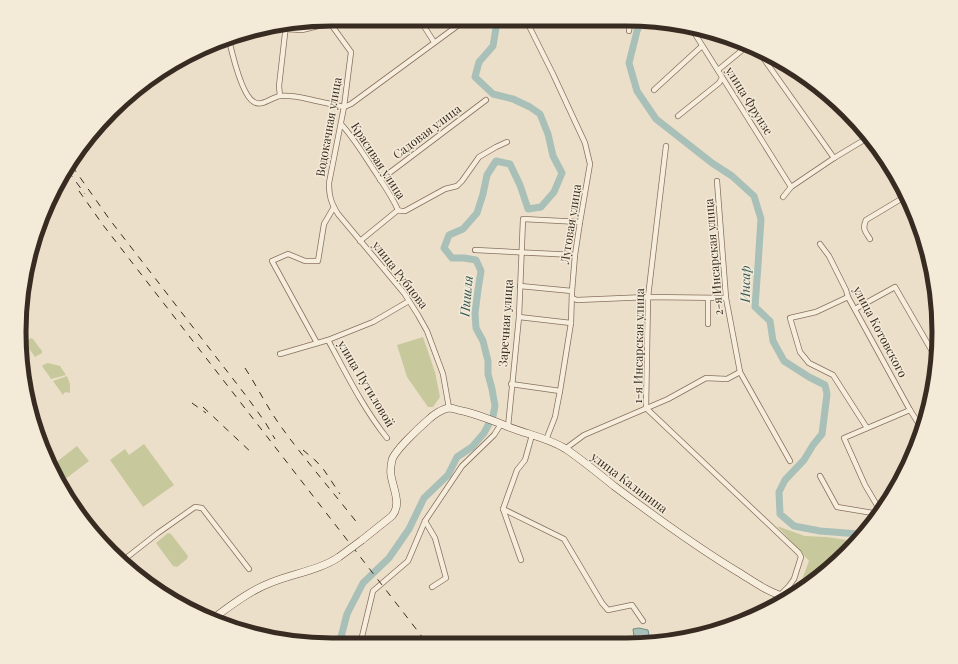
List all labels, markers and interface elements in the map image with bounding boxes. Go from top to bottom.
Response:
street label: улица Фрунзе [722,63,777,138]
street label: Водокачная улица [311,76,345,178]
street label: Садовая улица [389,100,464,162]
street label: Красивая улица [348,119,410,202]
street label: Луговая улица [556,183,584,266]
street label: 2-я Инсарская улица [700,198,726,316]
street label: улица Рубцова [369,236,432,312]
water label: Инсар [736,265,753,304]
water label: Пишля [455,274,476,318]
street label: Заречная улица [494,279,516,367]
street label: улица Котовского [850,282,912,380]
street label: 1-я Инсарская улица [629,288,647,404]
street label: улица Путиловой [334,336,399,430]
street label: улица Калинина [587,448,671,516]

